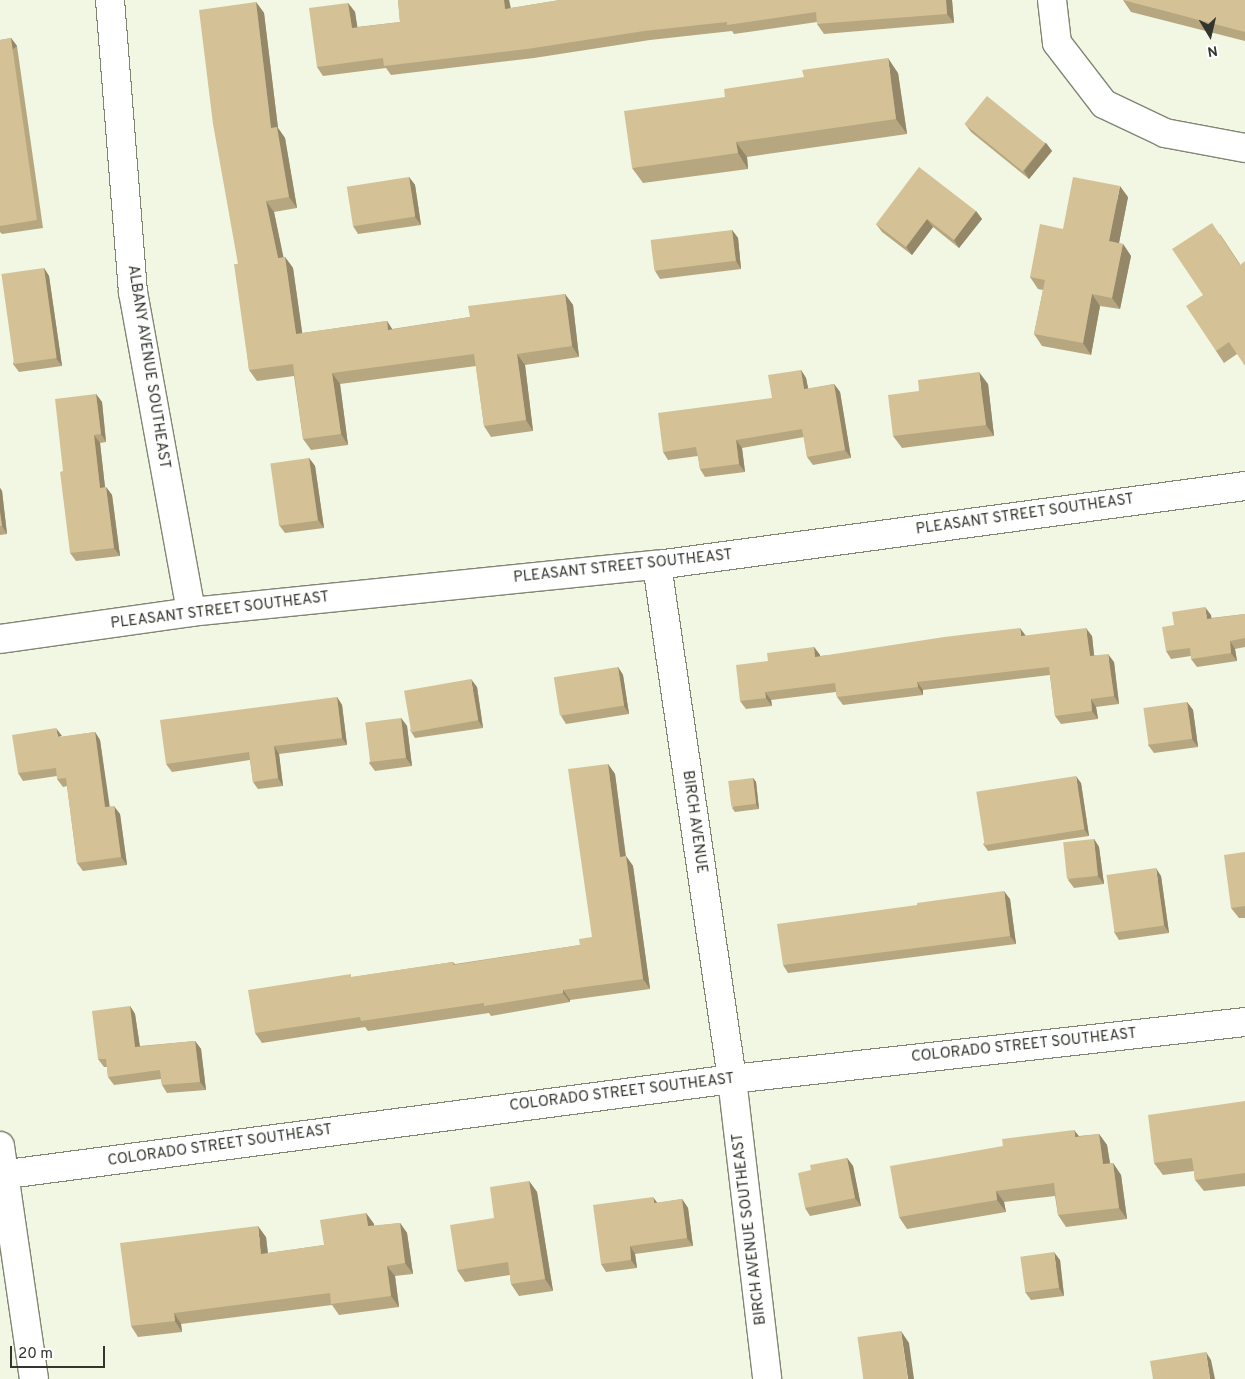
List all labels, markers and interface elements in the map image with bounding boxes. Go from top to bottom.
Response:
north arrow [1185,10,1235,60]
text: N [1206,41,1219,59]
street label: ALBANY AVENUE SOUTHEAST [123,263,173,471]
street label: PLEASANT STREET SOUTHEAST [914,491,1136,539]
street label: PLEASANT STREET SOUTHEAST [512,546,734,588]
street label: PLEASANT STREET SOUTHEAST [109,589,331,633]
street label: BIRCH AVENUE [678,769,710,875]
street label: COLORADO STREET SOUTHEAST [910,1025,1138,1067]
street label: COLORADO STREET SOUTHEAST [508,1070,736,1116]
street label: COLORADO STREET SOUTHEAST [106,1121,334,1171]
street label: BIRCH AVENUE SOUTHEAST [729,1132,771,1326]
scale bar [12,1336,108,1368]
text: 20 m [18,1345,53,1364]

